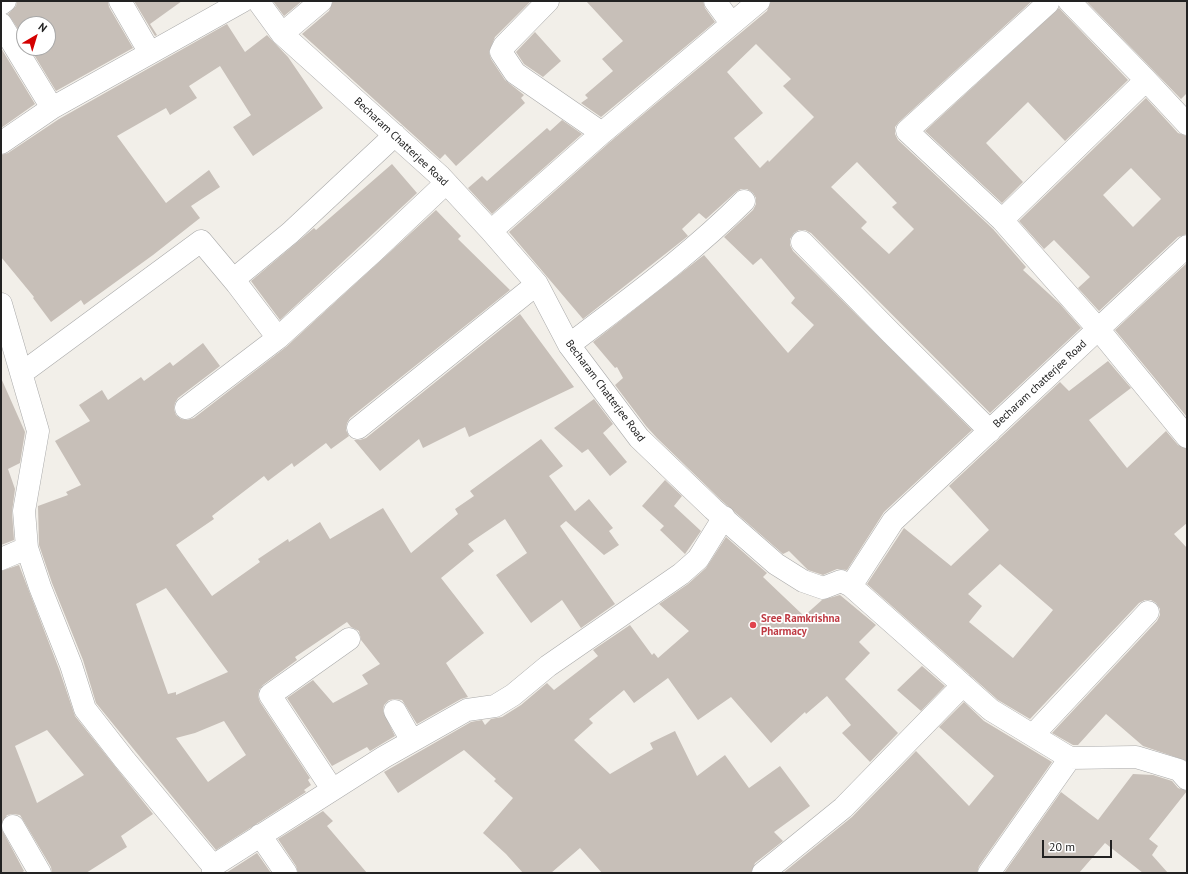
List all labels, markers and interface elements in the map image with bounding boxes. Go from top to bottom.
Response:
north arrow [16,16,56,56]
text: N [36,20,50,35]
street label: Becharam Chatterjee Road [351,95,451,189]
street label: Becharam chatterjee Road [991,337,1089,431]
street label: Becharam Chatterjee Road [562,338,648,444]
place label: Sree Ramkrishna Pharmacy [761,612,840,638]
marker: Sree Ramkrishna Pharmacy [748,620,758,630]
scale bar [1044,832,1114,858]
text: 20 m [1049,839,1075,854]

